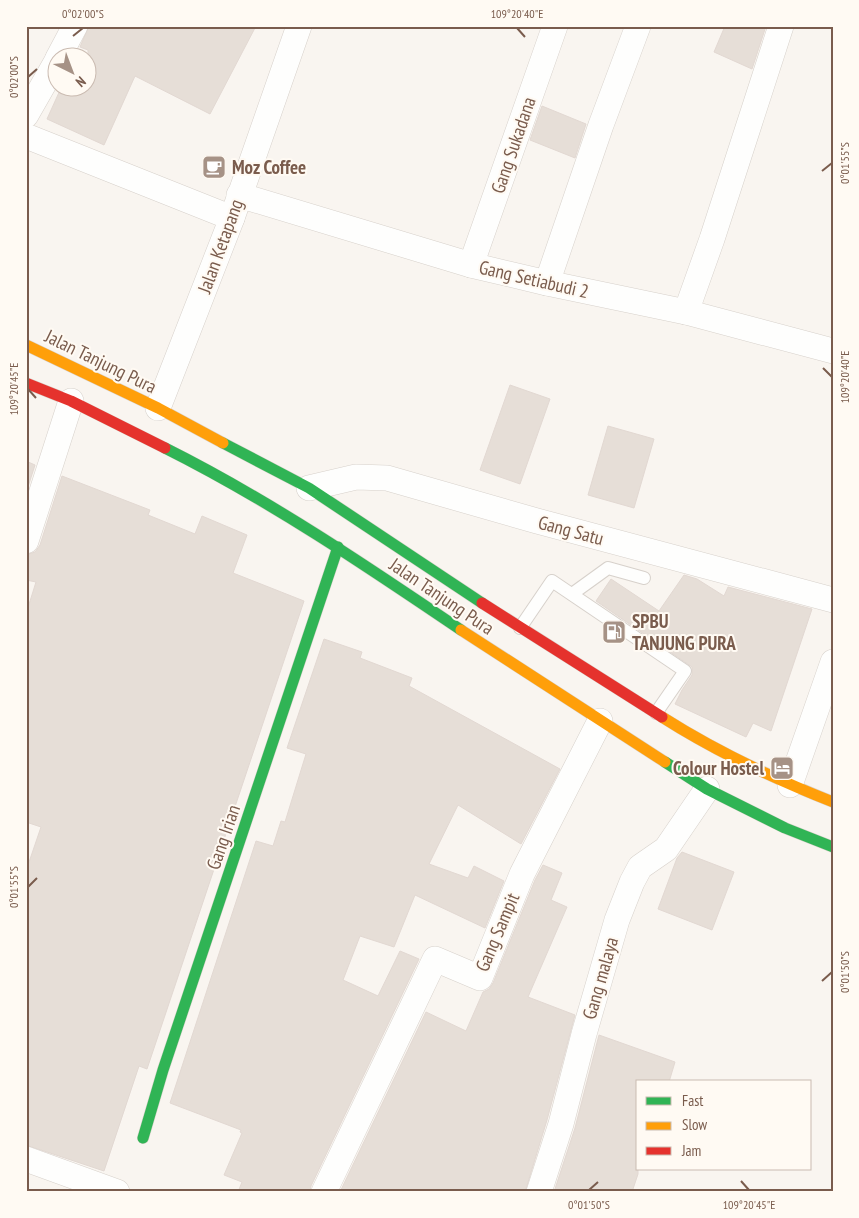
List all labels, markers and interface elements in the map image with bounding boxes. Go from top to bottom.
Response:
text: 0°02'00"S [62,6,104,21]
text: 109°20'40"E [491,6,543,21]
north arrow [48,48,98,98]
text: 0°02'00"S [6,56,21,98]
text: N [72,72,90,91]
street label: Gang Sukadana [485,94,541,196]
text: 0°01'55"S [837,142,852,184]
cafe icon: Moz Coffee [201,154,227,180]
place label: Moz Coffee [232,155,306,179]
street label: Jalan Ketapang [192,196,248,297]
street label: Gang Setiabudi 2 [477,255,591,303]
street label: Jalan Tanjung Pura [40,323,161,398]
text: 109°20'40"E [837,351,852,403]
text: 109°20'45"E [6,363,21,415]
street label: Gang Satu [536,510,606,550]
street label: Jalan Tanjung Pura [384,552,499,640]
place label: SPBU TANJUNG PURA [632,609,736,655]
fuel station icon: SPBU TANJUNG PURA [601,619,627,645]
hotel icon: Colour Hostel [769,755,795,781]
place label: Colour Hostel [673,756,764,780]
street label: Gang Irian [201,801,245,873]
text: 0°01'55"S [6,866,21,908]
street label: Gang Sampit [470,888,525,975]
street label: Gang malaya [577,934,623,1022]
text: 0°01'50"S [837,951,852,993]
legend [636,1080,812,1170]
text: Fast [682,1091,703,1110]
text: Slow [682,1115,707,1134]
text: Jam [681,1141,701,1160]
text: 0°01'50"S [568,1197,610,1212]
text: 109°20'45"E [723,1197,775,1212]

